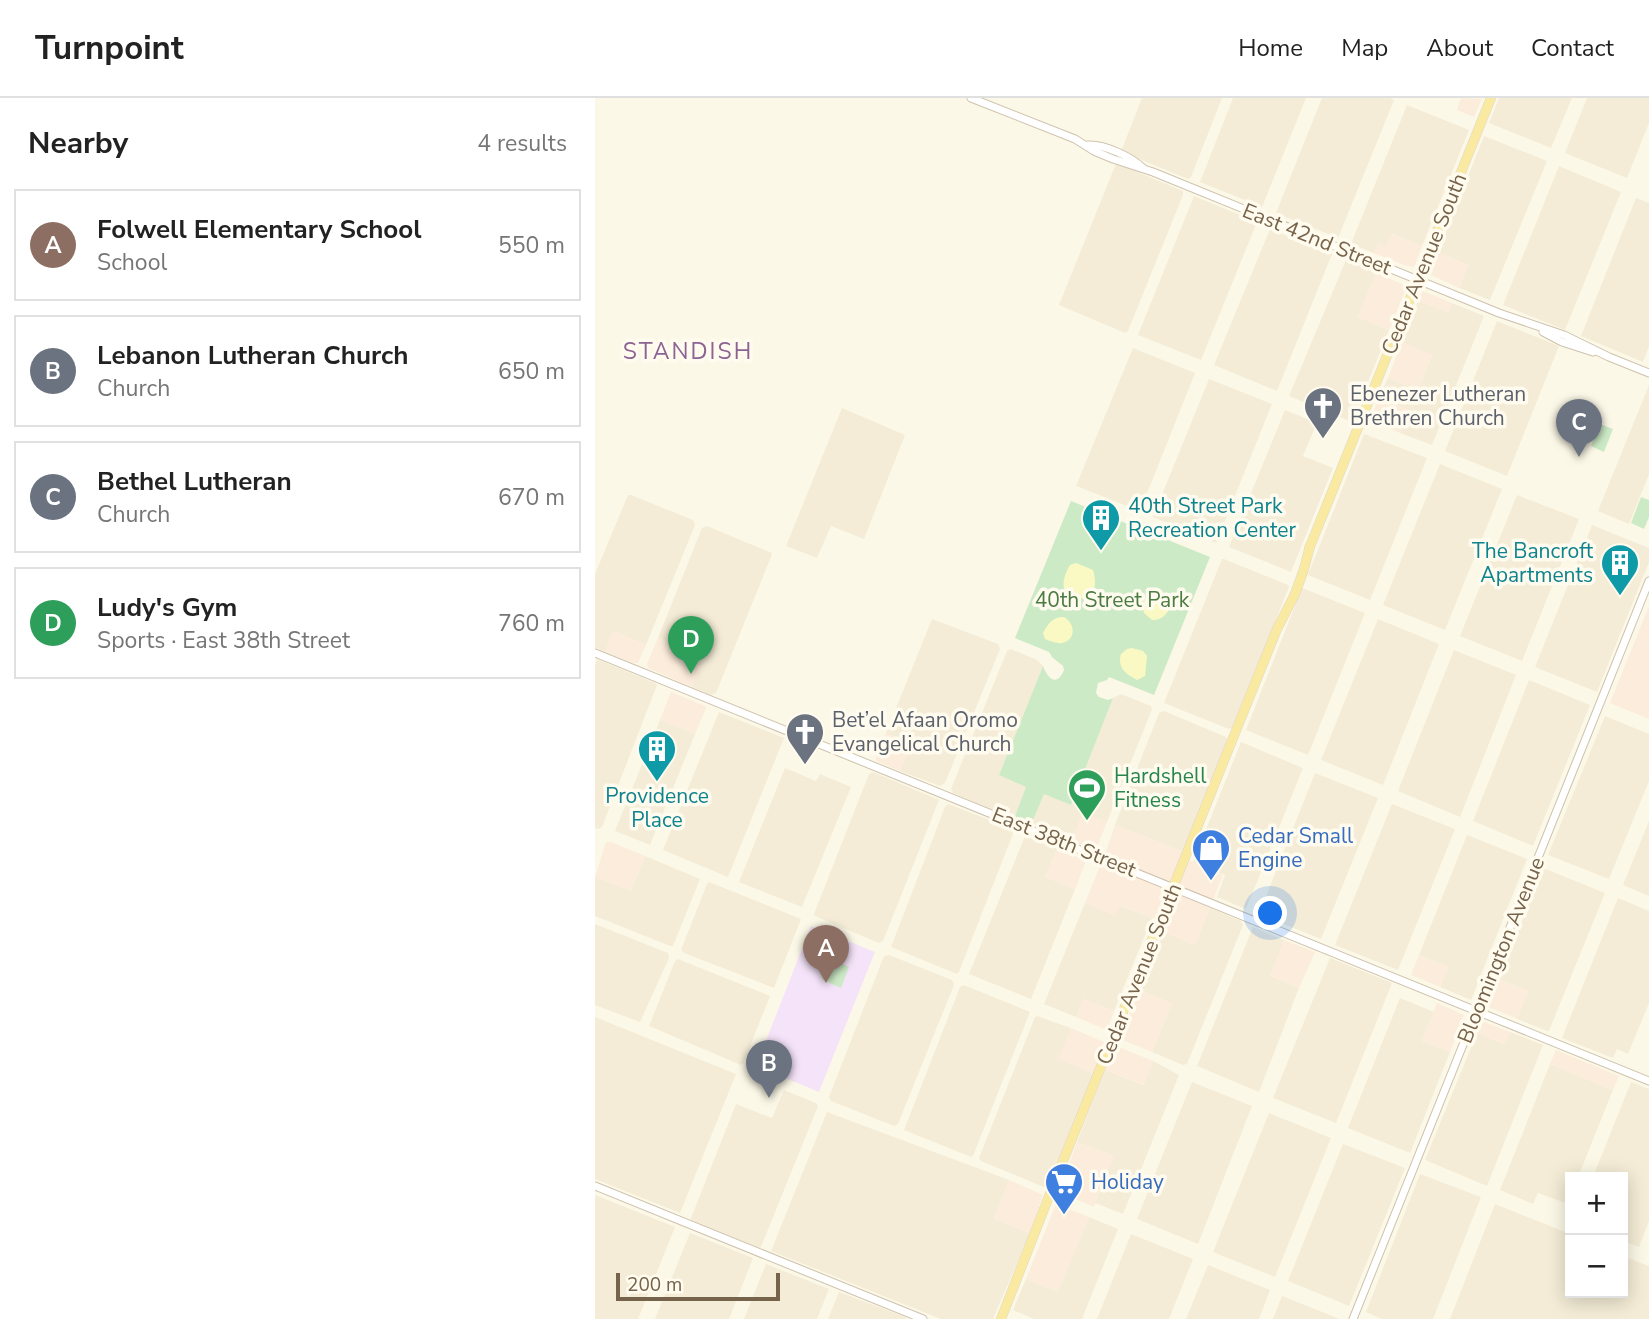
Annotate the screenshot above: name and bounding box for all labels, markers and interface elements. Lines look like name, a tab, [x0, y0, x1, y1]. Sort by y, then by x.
text: Turnpoint	[35, 26, 184, 71]
text: Home	[1238, 32, 1303, 64]
text: Map	[1341, 32, 1388, 64]
text: About	[1426, 32, 1493, 64]
text: Contact	[1531, 32, 1614, 64]
text: Nearby	[28, 123, 128, 164]
text: 4 results	[477, 128, 567, 159]
street label: Cedar Avenue South	[1375, 169, 1473, 359]
street label: East 42nd Street	[1238, 196, 1396, 282]
text: Folwell Elementary School	[97, 212, 422, 247]
text: A	[44, 230, 62, 261]
text: 550 m	[498, 230, 565, 261]
text: School	[97, 247, 167, 278]
district label: STANDISH	[623, 336, 753, 367]
text: Lebanon Lutheran Church	[97, 338, 408, 373]
text: B	[45, 356, 61, 387]
text: 650 m	[498, 356, 565, 387]
text: Church	[97, 373, 170, 404]
place label: Ebenezer Lutheran Brethren Church	[1350, 380, 1526, 432]
church icon: Ebenezer Lutheran Brethren Church	[1302, 385, 1344, 440]
pin: C	[1556, 399, 1602, 457]
text: Bethel Lutheran	[97, 464, 292, 499]
text: C	[45, 482, 61, 513]
text: 670 m	[498, 482, 565, 513]
place label: 40th Street Park Recreation Center	[1128, 492, 1297, 544]
building icon: 40th Street Park Recreation Center	[1080, 497, 1122, 552]
text: Church	[97, 499, 170, 530]
place label: The Bancroft Apartments	[1472, 537, 1594, 589]
building icon: The Bancroft Apartments	[1599, 542, 1641, 597]
park label: 40th Street Park	[1035, 586, 1190, 614]
text: Ludy's Gym	[97, 590, 237, 625]
text: D	[44, 608, 62, 639]
text: 760 m	[498, 608, 565, 639]
pin: D	[668, 616, 714, 674]
text: Sports · East 38th Street	[97, 625, 350, 656]
place label: Bet’el Afaan Oromo Evangelical Church	[832, 706, 1018, 758]
church icon: Bet’el Afaan Oromo Evangelical Church	[784, 711, 826, 766]
building icon: Providence Place	[636, 728, 678, 783]
place label: Hardshell Fitness	[1114, 762, 1207, 814]
sports icon: Hardshell Fitness	[1066, 767, 1108, 822]
place label: Providence Place	[605, 782, 709, 834]
street label: East 38th Street	[988, 800, 1141, 884]
place label: Cedar Small Engine	[1238, 822, 1354, 874]
shop icon: Cedar Small Engine	[1190, 827, 1232, 882]
street label: Bloomington Avenue	[1451, 853, 1551, 1047]
street label: Cedar Avenue South	[1090, 879, 1188, 1069]
your location	[1253, 896, 1287, 930]
pin: A	[803, 925, 849, 983]
pin: B	[746, 1040, 792, 1098]
supermarket icon: Holiday	[1043, 1161, 1085, 1216]
place label: Holiday	[1091, 1168, 1164, 1196]
map controls	[1565, 1172, 1628, 1298]
button: +	[1565, 1172, 1628, 1235]
button: −	[1565, 1235, 1628, 1298]
scale bar	[616, 1270, 781, 1302]
text: 200 m	[627, 1272, 682, 1298]

